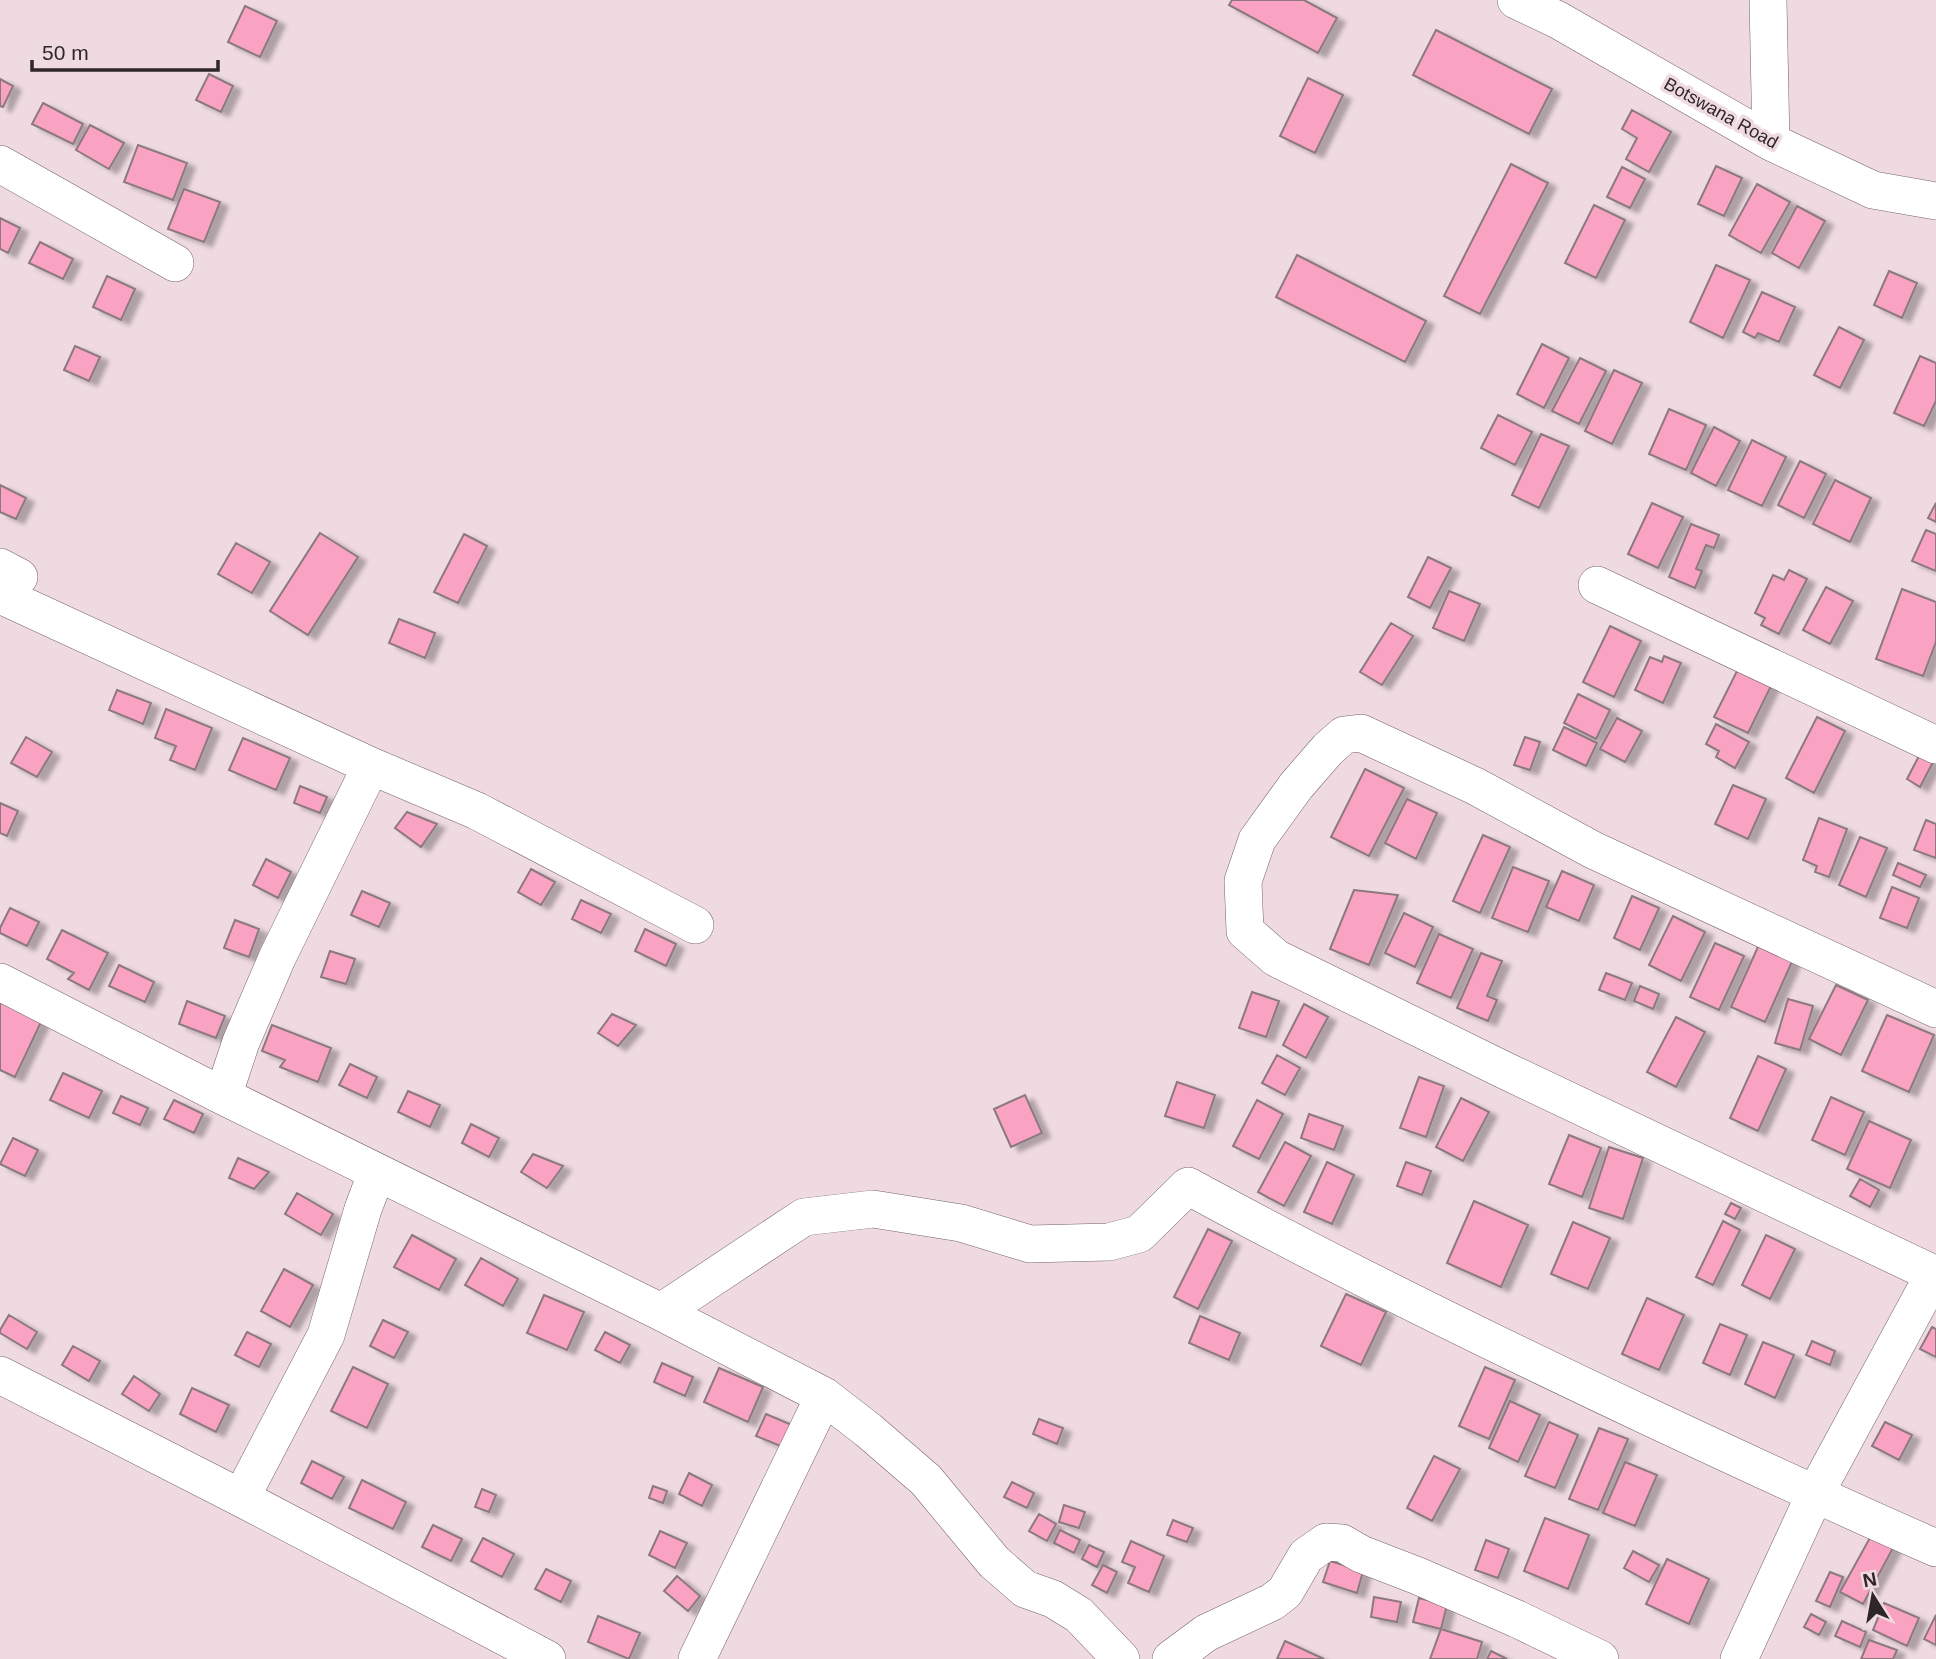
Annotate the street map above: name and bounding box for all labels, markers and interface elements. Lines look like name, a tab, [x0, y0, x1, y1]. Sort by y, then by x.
scale bar	[32, 28, 217, 72]
text: 50 m	[42, 41, 89, 64]
street label: Botswana Road	[1661, 73, 1781, 153]
north arrow	[1838, 1561, 1908, 1631]
text: N	[1861, 1568, 1879, 1591]

